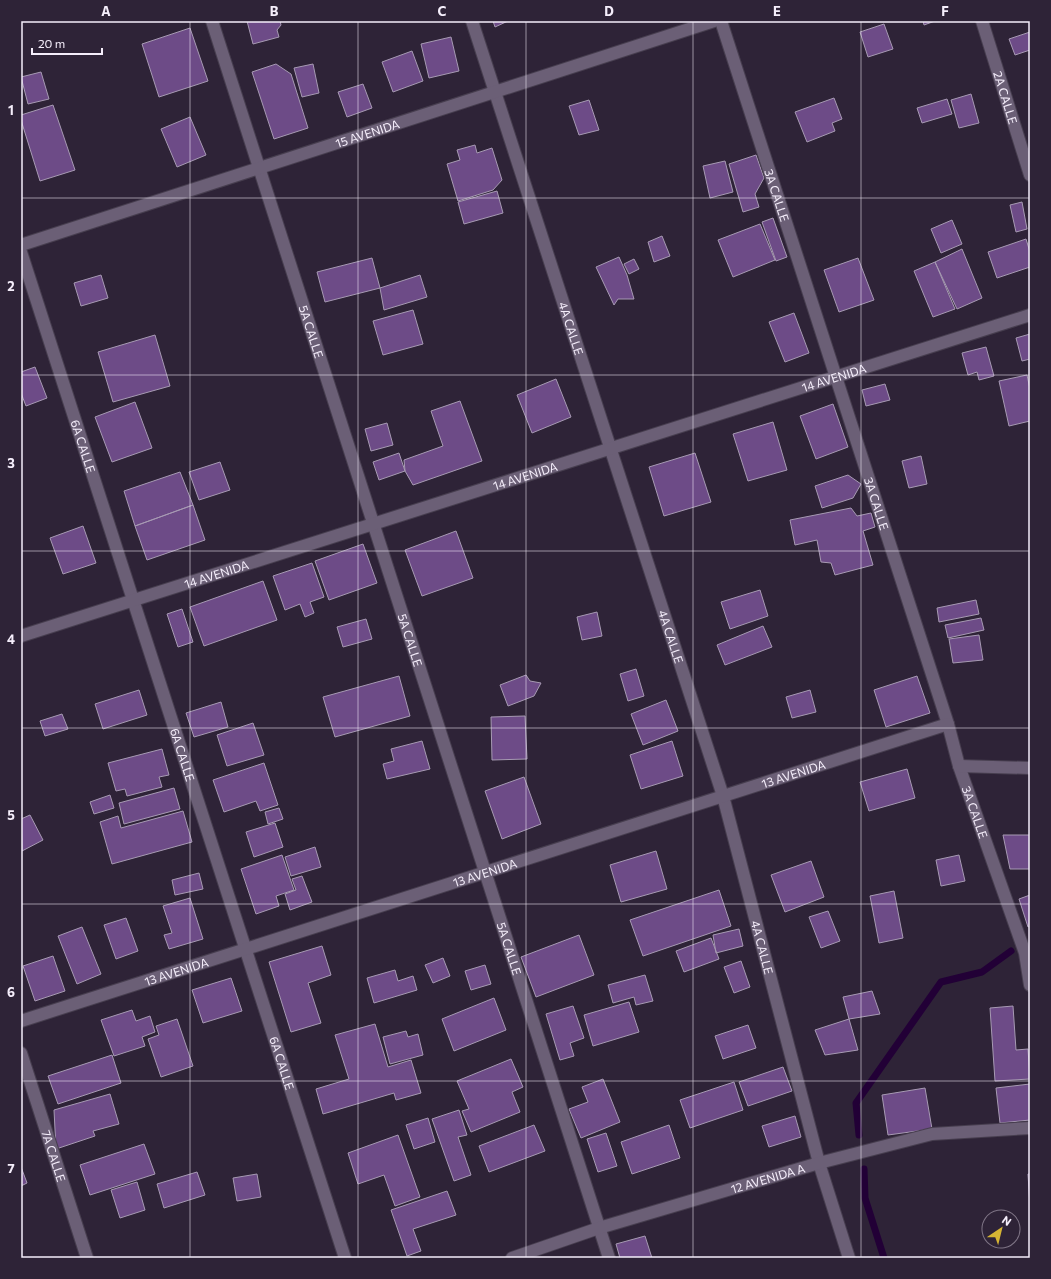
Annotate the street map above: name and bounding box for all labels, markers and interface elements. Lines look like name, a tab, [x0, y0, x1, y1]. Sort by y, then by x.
text: A	[101, 3, 111, 19]
text: B	[270, 3, 279, 19]
text: C	[438, 3, 447, 19]
text: D	[604, 3, 614, 19]
text: E	[773, 3, 781, 19]
text: F	[941, 3, 949, 19]
scale bar	[32, 30, 102, 56]
text: 20 m	[38, 36, 65, 50]
street label: 2A CALLE	[991, 69, 1021, 126]
text: 1	[8, 102, 14, 118]
street label: 15 AVENIDA	[334, 116, 401, 150]
street label: 3A CALLE	[762, 167, 792, 223]
text: 2	[7, 278, 15, 294]
street label: 4A CALLE	[556, 300, 587, 357]
street label: 5A CALLE	[297, 303, 327, 360]
street label: 14 AVENIDA	[800, 361, 868, 394]
street label: 6A CALLE	[68, 418, 99, 474]
text: 3	[7, 455, 15, 471]
street label: 14 AVENIDA	[491, 459, 559, 492]
street label: 3A CALLE	[862, 475, 892, 532]
street label: 14 AVENIDA	[182, 557, 250, 591]
street label: 4A CALLE	[656, 608, 687, 665]
street label: 5A CALLE	[396, 612, 426, 668]
text: 4	[7, 631, 15, 647]
street label: 6A CALLE	[168, 726, 198, 783]
street label: 13 AVENIDA	[760, 757, 827, 790]
street label: 3A CALLE	[960, 784, 991, 840]
text: 5	[7, 807, 15, 823]
street label: 13 AVENIDA	[451, 856, 518, 889]
street label: 4A CALLE	[749, 919, 776, 976]
street label: 5A CALLE	[495, 920, 525, 977]
street label: 13 AVENIDA	[143, 954, 210, 988]
text: 6	[7, 984, 15, 1000]
street label: 6A CALLE	[267, 1035, 297, 1091]
street label: 7A CALLE	[39, 1128, 69, 1183]
text: 7	[7, 1160, 15, 1176]
street label: 12 AVENIDA A	[729, 1161, 807, 1196]
north arrow	[981, 1209, 1021, 1249]
text: N	[1000, 1213, 1014, 1228]

